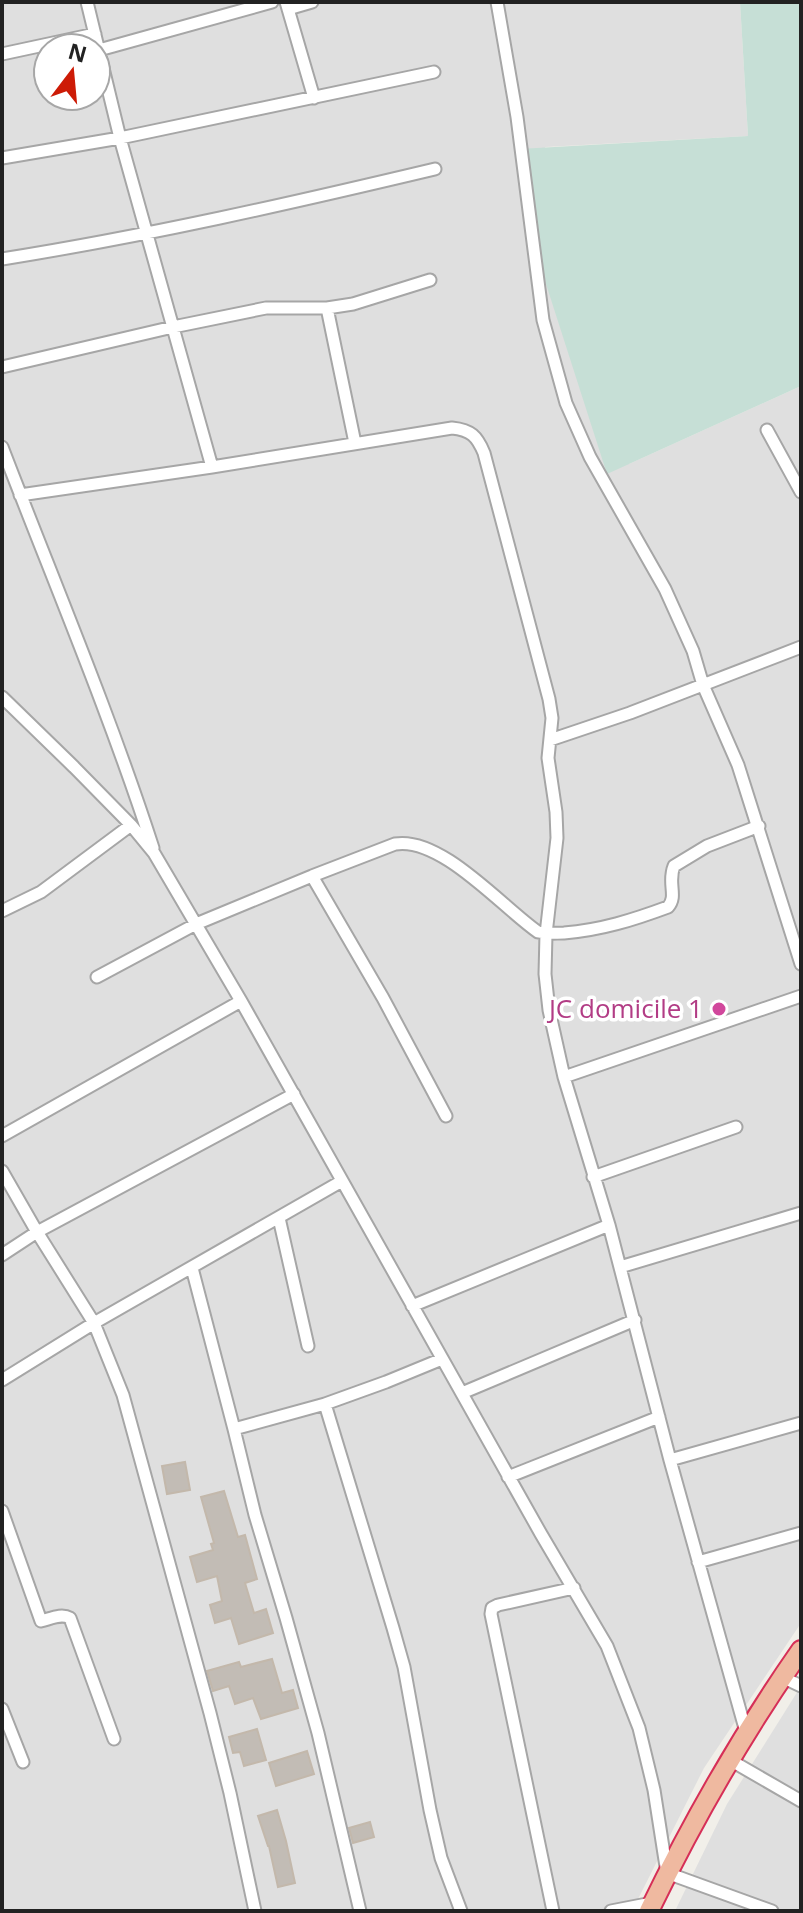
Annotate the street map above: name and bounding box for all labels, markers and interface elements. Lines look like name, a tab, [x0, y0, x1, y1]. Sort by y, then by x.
north arrow	[32, 32, 112, 112]
text: N	[65, 35, 91, 69]
place label: JC domicile 1	[546, 990, 703, 1026]
marker: JC domicile 1	[710, 1000, 728, 1018]

